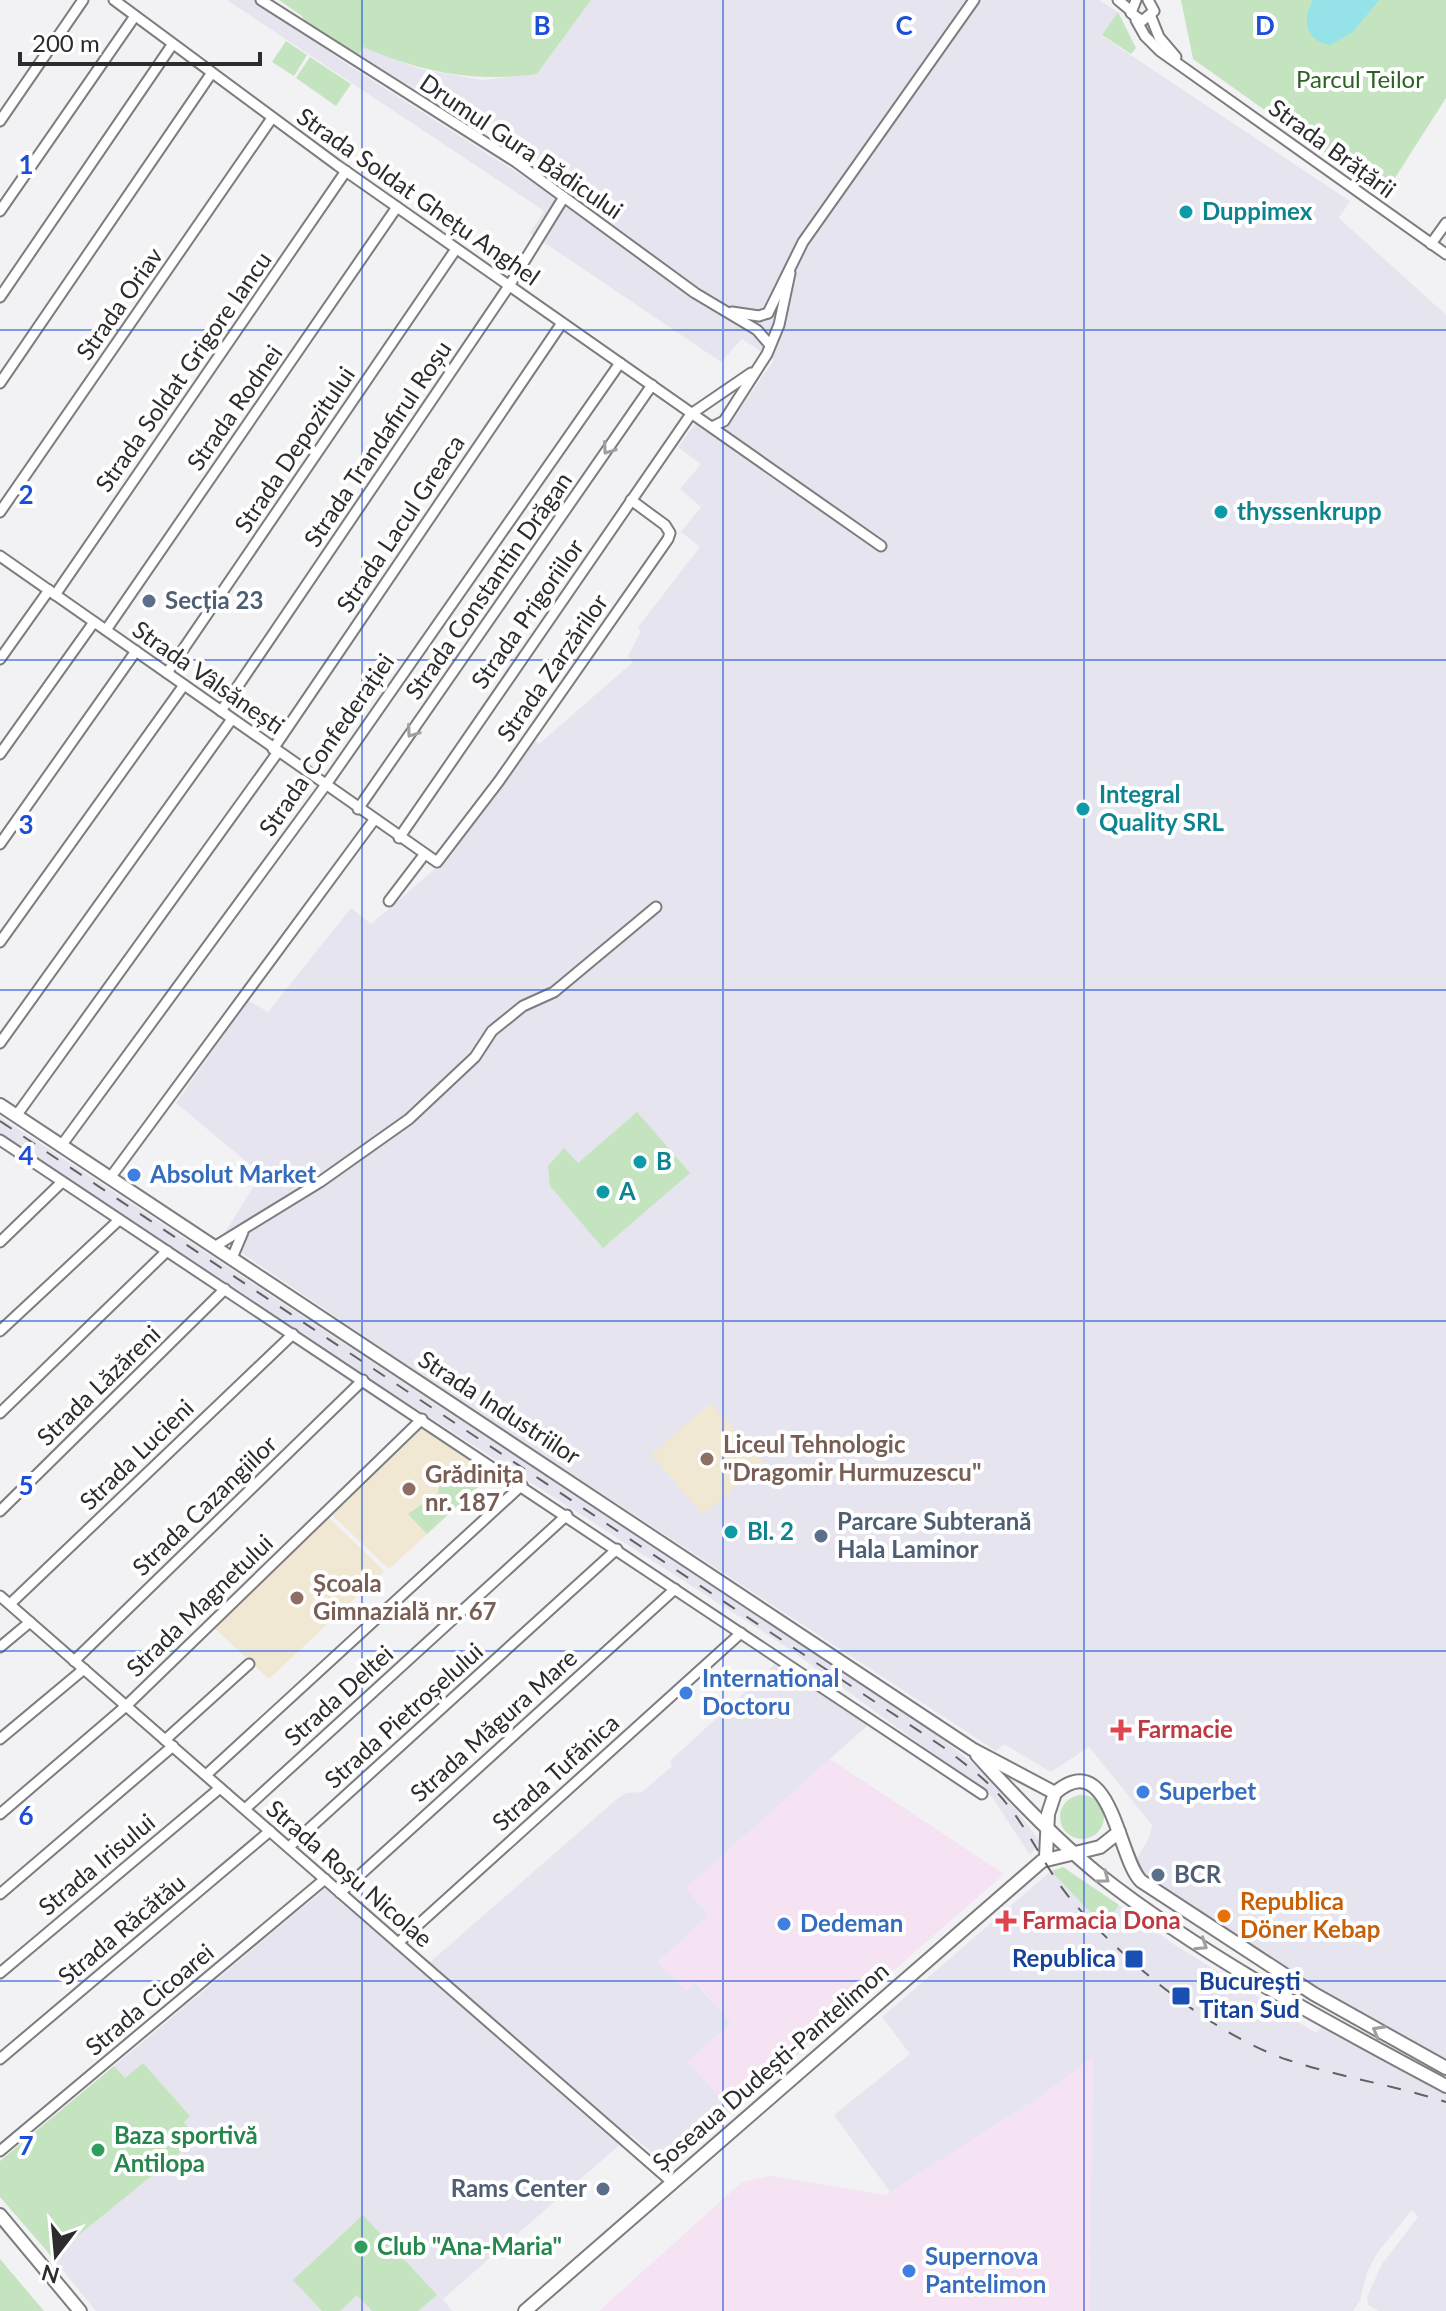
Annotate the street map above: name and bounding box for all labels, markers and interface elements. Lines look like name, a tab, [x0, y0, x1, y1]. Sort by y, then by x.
text: B	[533, 9, 551, 41]
text: C	[895, 9, 913, 41]
text: D	[1255, 9, 1275, 41]
scale bar	[20, 16, 260, 66]
text: 200 m	[32, 28, 100, 57]
park label: Parcul Teilor	[1296, 64, 1424, 93]
street label: Drumul Gura Bădicului	[415, 67, 629, 224]
street label: Strada Brățării	[1264, 92, 1402, 203]
street label: Strada Soldat Ghețu Anghel	[292, 101, 546, 291]
text: 1	[18, 148, 34, 180]
place label: Duppimex	[1202, 196, 1313, 225]
marker: Duppimex	[1177, 203, 1195, 221]
street label: Strada Oriav	[69, 241, 168, 365]
street label: Strada Soldat Grigore Iancu	[89, 245, 277, 497]
street label: Strada Trandafirul Roșu	[297, 335, 457, 552]
street label: Strada Rodnei	[180, 339, 288, 475]
street label: Strada Depozitului	[227, 361, 360, 538]
street label: Strada Lacul Greaca	[330, 429, 470, 617]
one-way arrow	[603, 441, 618, 455]
street label: Strada Constantin Drăgan	[398, 466, 577, 704]
text: 2	[18, 478, 34, 510]
place label: thyssenkrupp	[1237, 496, 1382, 525]
marker: thyssenkrupp	[1212, 503, 1230, 521]
street label: Strada Prigoriilor	[464, 533, 589, 694]
place label: Secția 23	[165, 585, 263, 614]
street label: Strada Zarzărilor	[490, 588, 614, 746]
marker: Secția 23	[140, 592, 158, 610]
street label: Strada Vâlsănești	[128, 614, 290, 740]
street label: Strada Confederației	[252, 648, 399, 841]
one-way arrow	[407, 724, 422, 738]
place label: Integral Quality SRL	[1099, 779, 1224, 836]
marker: Integral Quality SRL	[1074, 800, 1092, 818]
text: 3	[18, 808, 34, 840]
text: 4	[18, 1139, 34, 1171]
place label: B	[656, 1146, 672, 1175]
marker: B	[631, 1153, 649, 1171]
place label: Absolut Market	[149, 1159, 316, 1188]
marker: Absolut Market	[125, 1166, 143, 1184]
place label: A	[618, 1176, 636, 1205]
marker: A	[594, 1183, 612, 1201]
street label: Strada Lăzăreni	[30, 1319, 166, 1451]
street label: Strada Industriilor	[413, 1344, 586, 1470]
street label: Strada Lucieni	[73, 1392, 199, 1515]
street label: Strada Cazangiilor	[126, 1429, 282, 1581]
place label: Liceul Tehnologic "Dragomir Hurmuzescu"	[723, 1429, 981, 1486]
marker: Liceul Tehnologic "Dragomir Hurmuzescu"	[698, 1450, 716, 1468]
place label: Grădinița nr. 187	[425, 1459, 524, 1516]
text: 5	[18, 1469, 34, 1501]
marker: Grădinița nr. 187	[400, 1480, 418, 1498]
place label: Parcare Subterană Hala Laminor	[837, 1506, 1032, 1563]
place label: Bl. 2	[747, 1516, 794, 1545]
marker: Bl. 2	[722, 1523, 740, 1541]
marker: Parcare Subterană Hala Laminor	[812, 1527, 830, 1545]
street label: Strada Magnetului	[120, 1528, 278, 1682]
place label: Școala Gimnazială nr. 67	[313, 1568, 497, 1625]
marker: Școala Gimnazială nr. 67	[288, 1589, 306, 1607]
street label: Strada Pietroșelului	[318, 1636, 488, 1794]
street label: Strada Deltei	[278, 1638, 398, 1751]
street label: Strada Măgura Mare	[404, 1642, 582, 1807]
place label: International Doctoru	[702, 1663, 839, 1720]
marker: International Doctoru	[677, 1684, 695, 1702]
street label: Strada Tufănica	[486, 1708, 624, 1836]
place label: Farmacie	[1137, 1714, 1233, 1743]
marker: Farmacie	[1112, 1721, 1130, 1739]
place label: Superbet	[1159, 1776, 1256, 1805]
marker: Superbet	[1134, 1783, 1152, 1801]
street label: Strada Roșu Nicolae	[261, 1793, 439, 1953]
text: 6	[18, 1799, 34, 1831]
street label: Strada Irisului	[32, 1807, 160, 1921]
place label: BCR	[1174, 1859, 1222, 1888]
marker: BCR	[1149, 1866, 1167, 1884]
street label: Strada Răcătău	[52, 1867, 190, 1990]
one-way arrow	[1096, 1869, 1110, 1883]
place label: Republica Döner Kebap	[1240, 1886, 1380, 1943]
place label: Farmacia Dona	[1022, 1905, 1181, 1934]
marker: Republica Döner Kebap	[1215, 1907, 1233, 1925]
place label: Dedeman	[800, 1908, 903, 1937]
marker: Farmacia Dona	[997, 1912, 1015, 1930]
marker: Dedeman	[775, 1915, 793, 1933]
one-way arrow	[1193, 1935, 1208, 1950]
street label: Strada Cicoarei	[79, 1937, 219, 2061]
place label: Republica	[1012, 1943, 1116, 1972]
marker: Republica	[1123, 1948, 1145, 1970]
street label: Șoseaua Dudești-Pantelimon	[646, 1955, 894, 2176]
place label: București Titan Sud	[1199, 1966, 1301, 2023]
marker: București Titan Sud	[1170, 1985, 1192, 2007]
one-way arrow	[1371, 2025, 1386, 2040]
place label: Baza sportivă Antilopa	[113, 2120, 258, 2177]
text: 7	[18, 2129, 34, 2161]
marker: Baza sportivă Antilopa	[89, 2141, 107, 2159]
place label: Rams Center	[451, 2173, 587, 2202]
marker: Rams Center	[594, 2180, 612, 2198]
north arrow	[16, 2215, 96, 2295]
place label: Club "Ana-Maria"	[377, 2231, 562, 2260]
marker: Club "Ana-Maria"	[352, 2238, 370, 2256]
place label: Supernova Pantelimon	[925, 2241, 1046, 2298]
text: N	[38, 2259, 62, 2290]
marker: Supernova Pantelimon	[900, 2262, 918, 2280]

